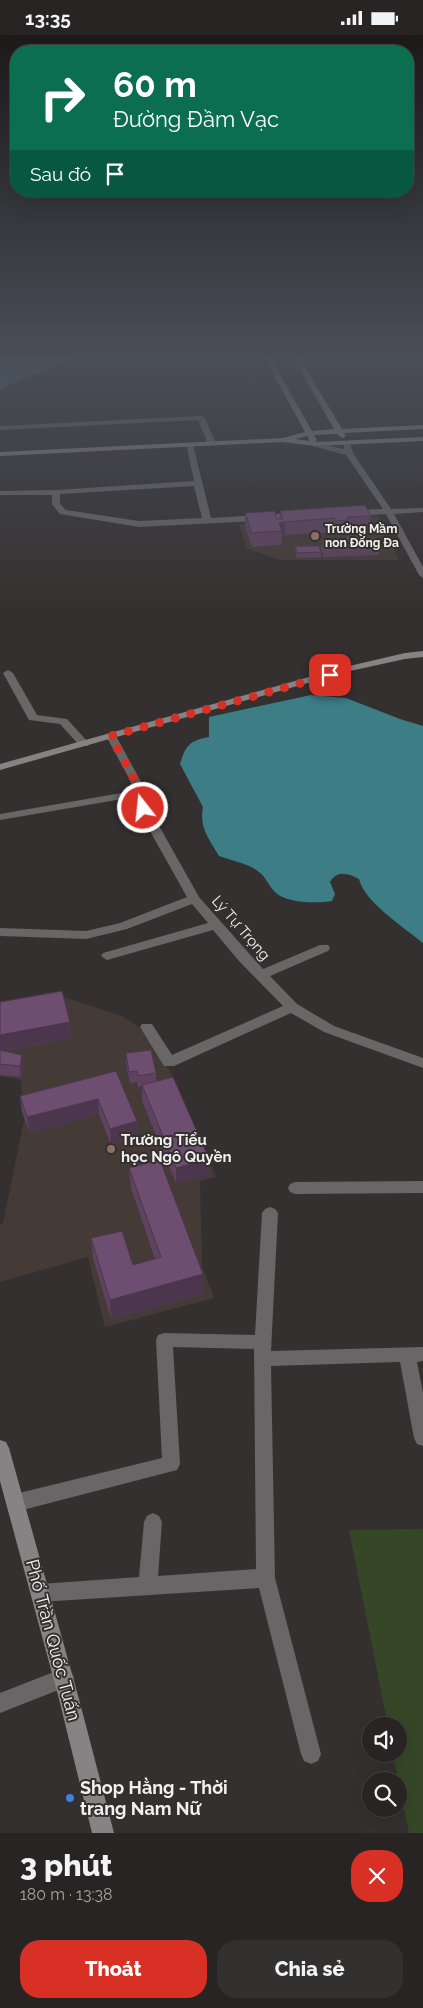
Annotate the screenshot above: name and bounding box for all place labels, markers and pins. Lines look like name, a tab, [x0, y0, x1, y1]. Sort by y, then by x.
place label: Trường Mầm non Đống Đa	[325, 522, 399, 550]
marker: Trường Mầm non Đống Đa	[309, 530, 321, 542]
pin	[309, 654, 351, 696]
place label: Trường Tiểu học Ngô Quyền	[121, 1131, 232, 1166]
marker: Trường Tiểu học Ngô Quyền	[105, 1143, 117, 1155]
place label: Shop Hằng - Thời trang Nam Nữ	[80, 1777, 228, 1819]
marker: Shop Hằng - Thời trang Nam Nữ	[64, 1792, 76, 1804]

